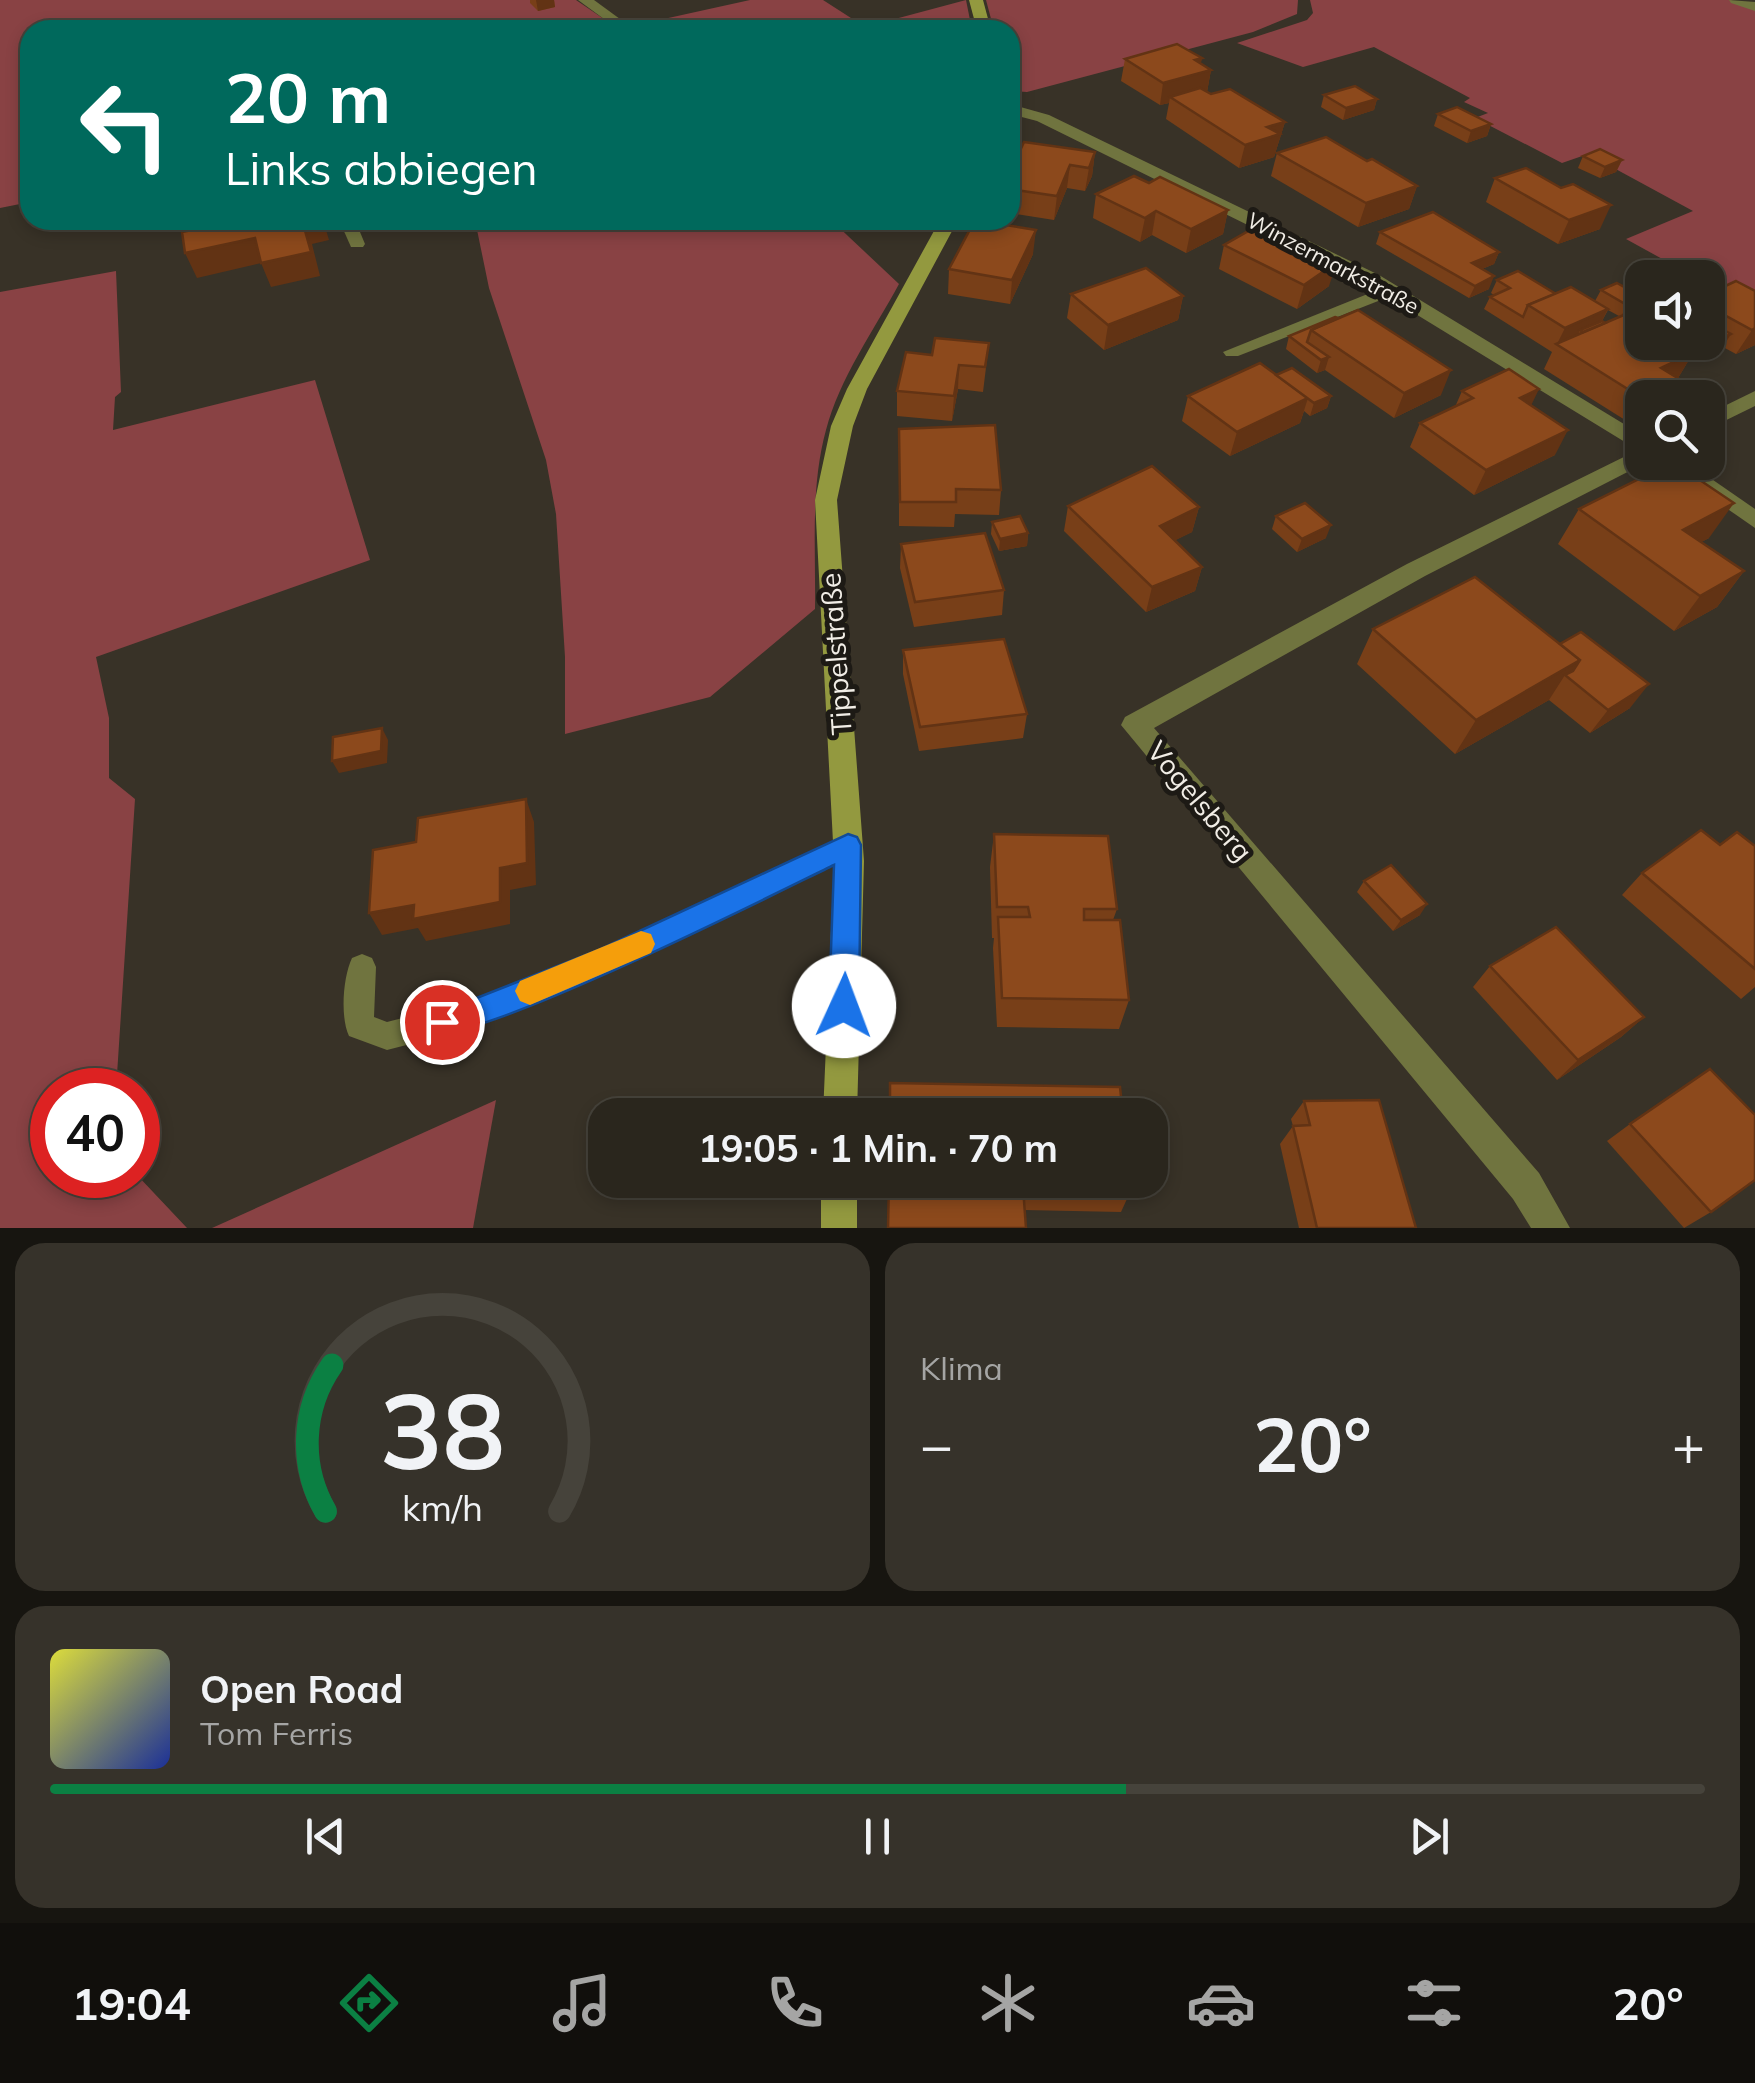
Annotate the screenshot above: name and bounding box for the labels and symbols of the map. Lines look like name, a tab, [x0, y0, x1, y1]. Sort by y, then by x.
street label: Winzermarkstraße	[1242, 206, 1424, 320]
street label: Tippelstraße	[812, 572, 859, 736]
street label: Vogelsberg	[1140, 734, 1261, 868]
position arrow	[792, 954, 896, 1058]
pin	[400, 980, 485, 1065]
speed limit sign: 40	[30, 1068, 160, 1198]

